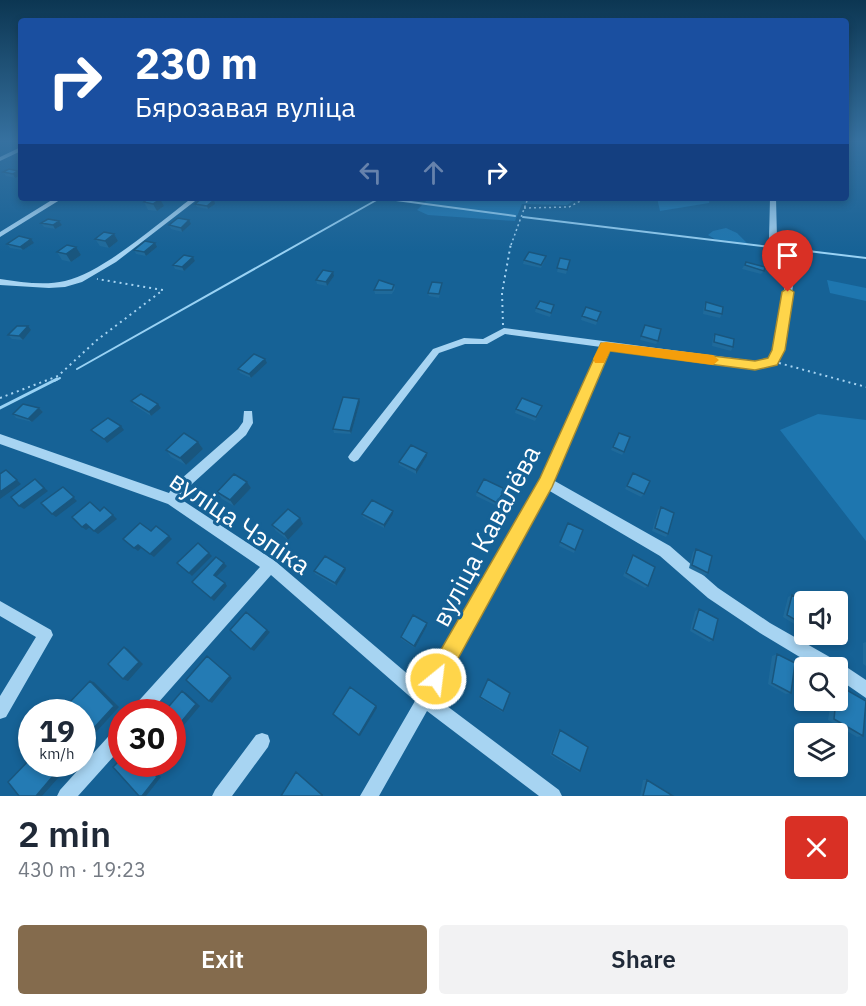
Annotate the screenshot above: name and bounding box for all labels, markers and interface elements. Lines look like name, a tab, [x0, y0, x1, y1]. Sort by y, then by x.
text: 230 m	[135, 36, 258, 91]
icon: right	[36, 42, 114, 120]
text: Бярозавая вуліца	[135, 89, 356, 124]
icon: left	[354, 156, 387, 189]
icon: ahead	[417, 156, 450, 189]
icon: right	[480, 156, 513, 189]
pin	[762, 230, 813, 292]
icon: arrive	[771, 239, 804, 272]
street label: вуліца Кавалёва	[423, 439, 547, 632]
street label: вуліца Чэпіка	[163, 462, 318, 582]
map controls	[794, 591, 848, 777]
button: sound	[794, 591, 848, 645]
position arrow	[404, 647, 468, 711]
button: search	[794, 657, 848, 711]
speed limit sign: 30	[108, 699, 186, 777]
text: 19	[39, 711, 75, 750]
button: layers	[794, 723, 848, 777]
text: km/h	[39, 744, 75, 763]
text: 2 min	[18, 810, 111, 857]
button: close	[785, 816, 848, 879]
text: 430 m · 19:23	[18, 856, 146, 883]
button: Exit	[18, 925, 427, 994]
button: Share	[439, 925, 848, 994]

